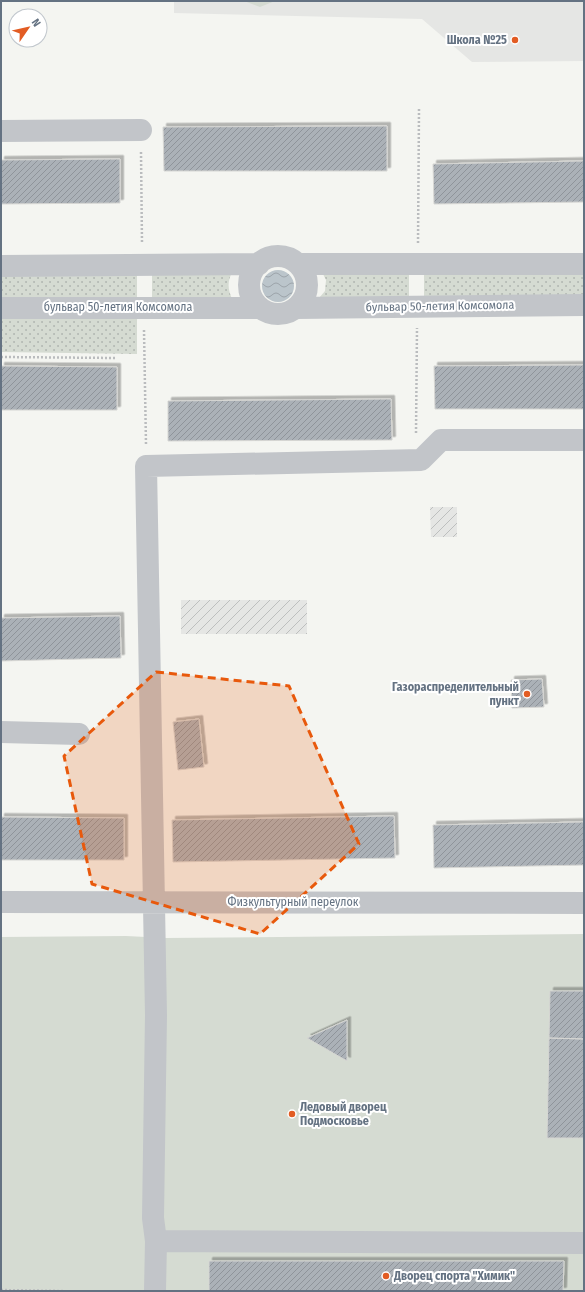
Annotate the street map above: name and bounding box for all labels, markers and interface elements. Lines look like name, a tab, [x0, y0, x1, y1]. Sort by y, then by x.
north arrow	[8, 8, 48, 48]
text: N	[29, 16, 43, 29]
place label: Школа №25	[447, 33, 507, 47]
marker: Школа №25	[510, 35, 520, 45]
street label: бульвар 50-летия Комсомола	[366, 298, 515, 314]
street label: бульвар 50-летия Комсомола	[44, 300, 192, 314]
place label: Газораспределительный пункт	[392, 680, 520, 708]
marker: Газораспределительный пункт	[522, 689, 532, 699]
street label: Физкультурный переулок	[228, 895, 359, 909]
place label: Ледовый дворец Подмосковье	[300, 1100, 387, 1128]
marker: Ледовый дворец Подмосковье	[287, 1109, 297, 1119]
place label: Дворец спорта "Химик"	[393, 1269, 515, 1283]
marker: Дворец спорта "Химик"	[381, 1271, 391, 1281]

